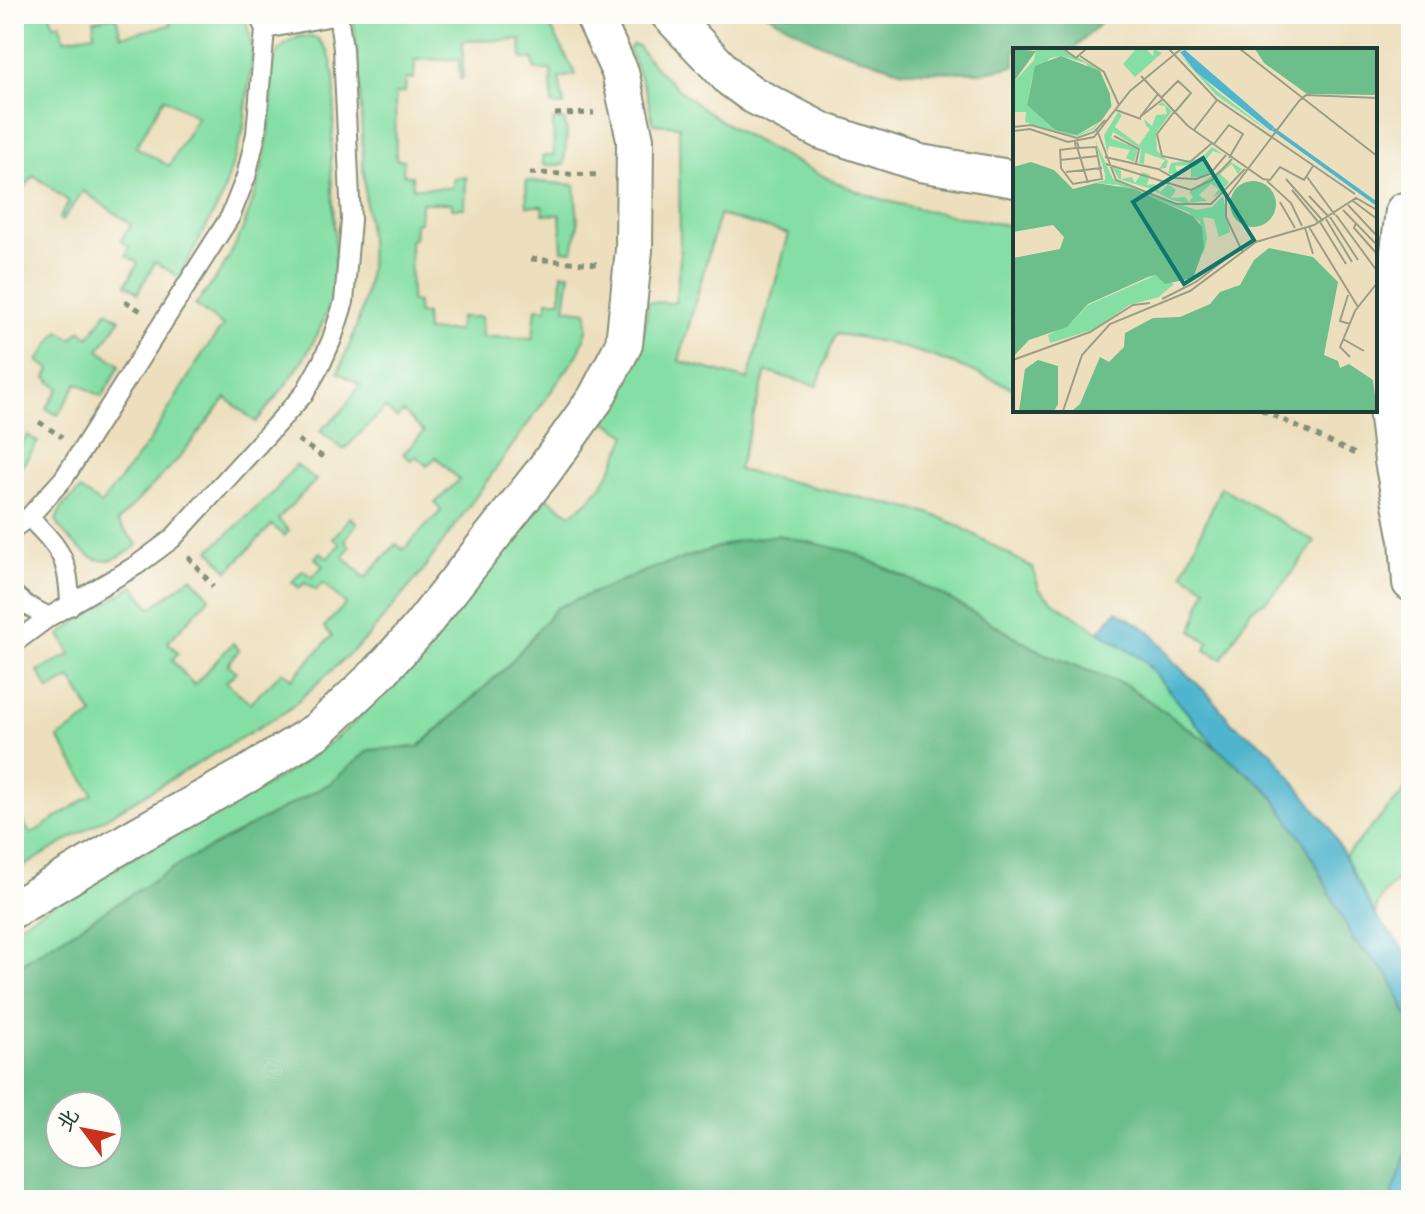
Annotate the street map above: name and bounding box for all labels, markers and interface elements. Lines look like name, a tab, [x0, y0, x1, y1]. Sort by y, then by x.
inset map	[1013, 48, 1377, 412]
north arrow	[44, 1090, 124, 1170]
text: 北	[48, 1102, 85, 1136]

